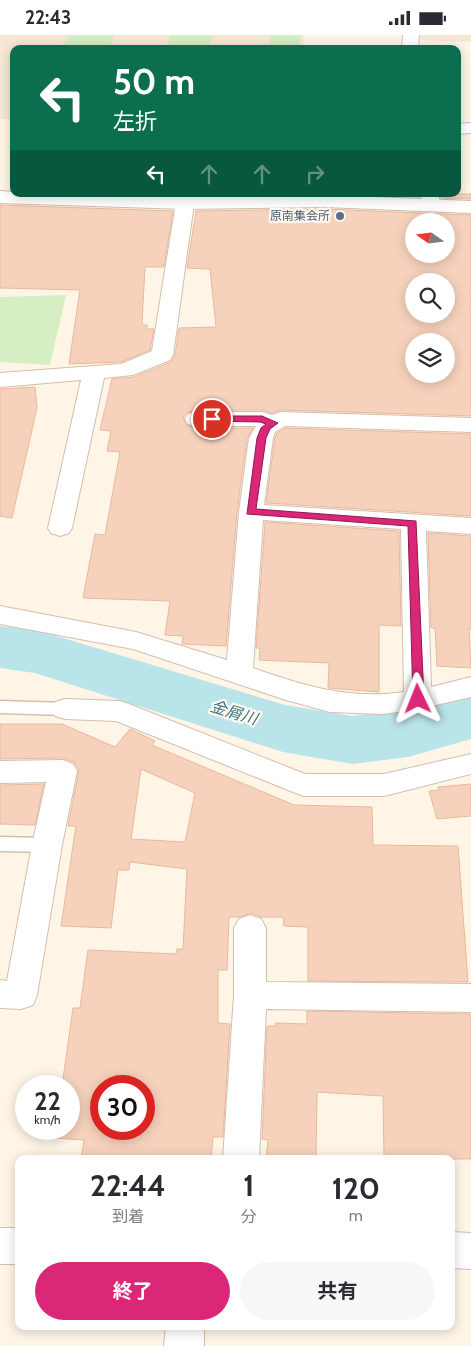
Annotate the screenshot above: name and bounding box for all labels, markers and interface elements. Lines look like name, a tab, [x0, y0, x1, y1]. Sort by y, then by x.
text: 22:43	[25, 6, 71, 29]
text: 50 m	[113, 60, 195, 103]
icon: left	[30, 65, 95, 130]
text: 左折	[113, 108, 157, 135]
icon: left	[142, 160, 170, 188]
icon: ahead	[195, 160, 223, 188]
icon: ahead	[248, 160, 276, 188]
icon: right	[301, 160, 329, 188]
place label: 原南集会所	[270, 208, 330, 223]
marker: 原南集会所	[334, 210, 346, 222]
north arrow	[405, 213, 455, 263]
map controls	[405, 213, 455, 383]
button: search	[405, 273, 455, 323]
button: layers	[405, 333, 455, 383]
pin	[191, 398, 233, 440]
icon: arrive	[198, 405, 226, 433]
position arrow	[391, 672, 443, 724]
water label: 金屑川	[208, 696, 261, 729]
speed limit sign: 30	[90, 1075, 155, 1140]
text: 22	[34, 1086, 61, 1116]
text: km/h	[34, 1112, 61, 1127]
text: 22:44	[90, 1167, 166, 1204]
text: 1	[243, 1167, 254, 1204]
text: 120	[332, 1170, 380, 1207]
text: m	[349, 1206, 363, 1225]
text: 到着	[112, 1207, 144, 1226]
text: 分	[241, 1207, 257, 1226]
button: 終了	[35, 1262, 230, 1320]
button: 共有	[240, 1262, 435, 1320]

